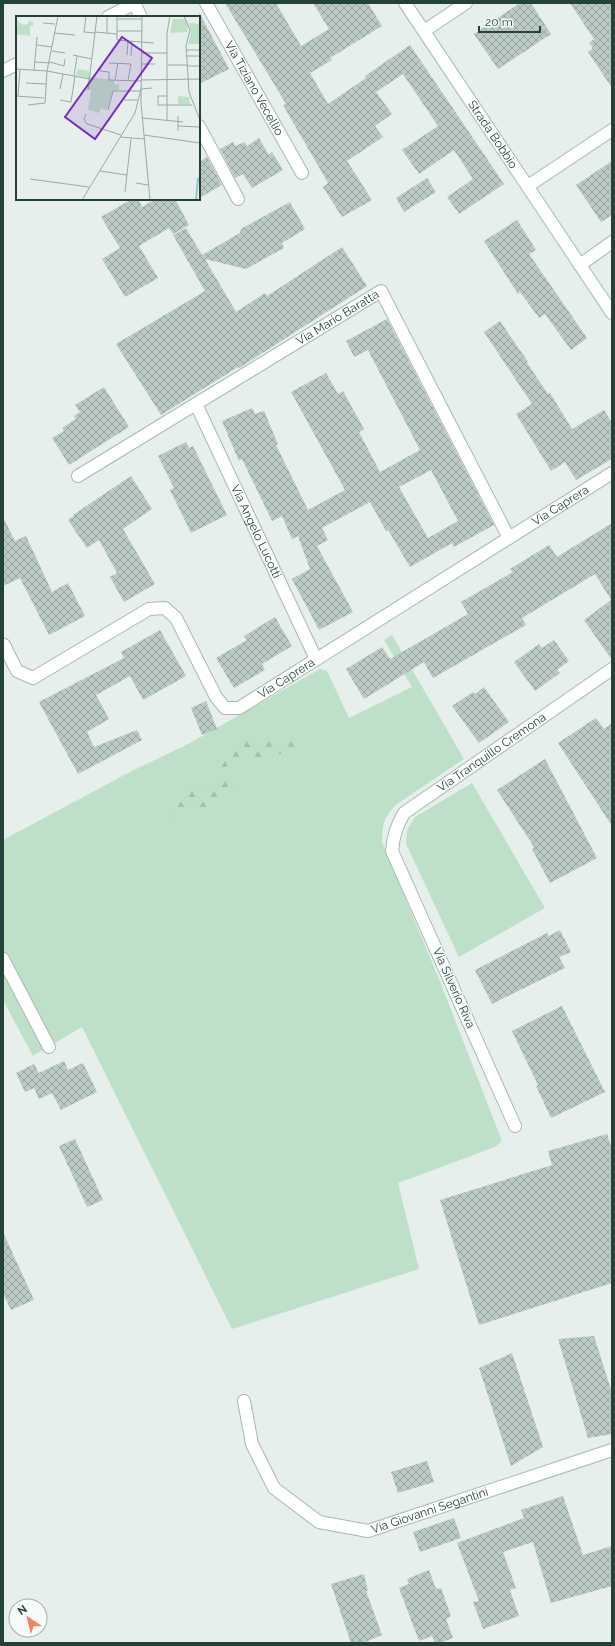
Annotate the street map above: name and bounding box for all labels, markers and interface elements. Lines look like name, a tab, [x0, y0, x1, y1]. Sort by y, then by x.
scale bar	[479, 8, 540, 34]
text: 20 m	[485, 15, 513, 29]
inset map	[16, 16, 200, 200]
street label: Via Tiziano Vecellio	[222, 39, 286, 138]
street label: Strada Bobbio	[465, 98, 520, 171]
street label: Via Mario Baratta	[294, 287, 381, 348]
street label: Via Caprera	[529, 482, 591, 529]
street label: Via Angelo Lucotti	[228, 483, 284, 580]
street label: Via Caprera	[255, 655, 317, 701]
street label: Via Tranquillo Cremona	[435, 710, 549, 795]
street label: Via Silverio Riva	[430, 946, 478, 1030]
street label: Via Giovanni Segantini	[369, 1485, 490, 1537]
north arrow	[8, 1598, 48, 1638]
text: N	[15, 1602, 30, 1618]

